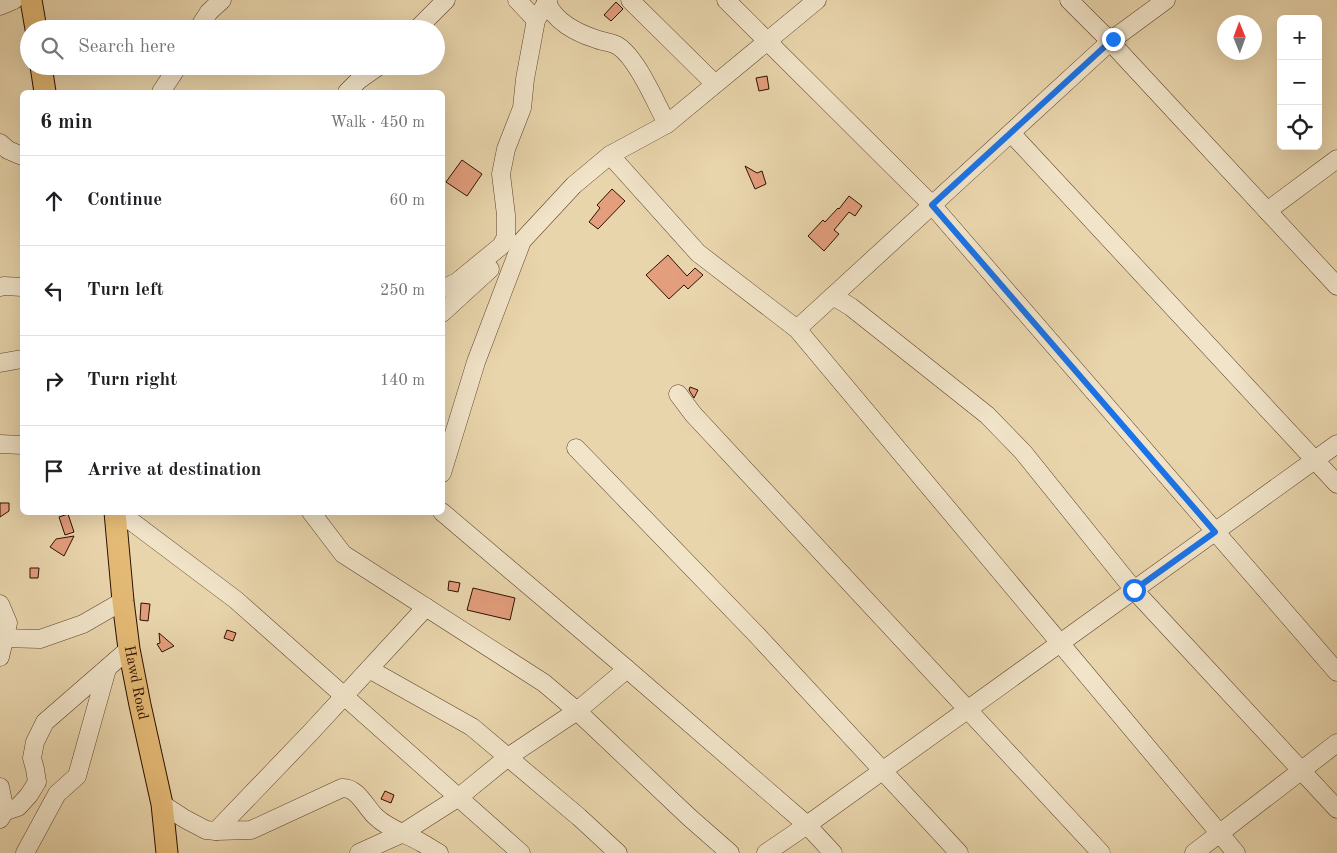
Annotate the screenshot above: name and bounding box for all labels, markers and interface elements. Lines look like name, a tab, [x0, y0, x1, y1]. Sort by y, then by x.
north arrow	[1217, 15, 1262, 60]
map controls	[1277, 15, 1322, 150]
button: +	[1277, 15, 1322, 60]
search box	[20, 20, 445, 75]
route end	[1102, 28, 1125, 51]
icon: search	[38, 34, 66, 62]
text: Search here	[78, 38, 175, 57]
button: −	[1277, 60, 1322, 105]
button: locate	[1277, 105, 1322, 150]
text: 6 min	[40, 112, 93, 133]
text: Walk · 450 m	[330, 115, 425, 131]
icon: ahead	[40, 187, 68, 215]
text: Continue	[87, 191, 162, 210]
text: 60 m	[389, 193, 425, 209]
icon: left	[40, 277, 68, 305]
text: Turn left	[87, 281, 164, 300]
text: 250 m	[380, 283, 425, 299]
icon: right	[40, 367, 68, 395]
text: Turn right	[87, 371, 177, 390]
text: 140 m	[380, 373, 425, 389]
icon: arrive	[40, 457, 68, 485]
text: Arrive at destination	[87, 461, 261, 480]
route start	[1123, 579, 1146, 602]
street label: Hawd Road	[121, 644, 151, 721]

